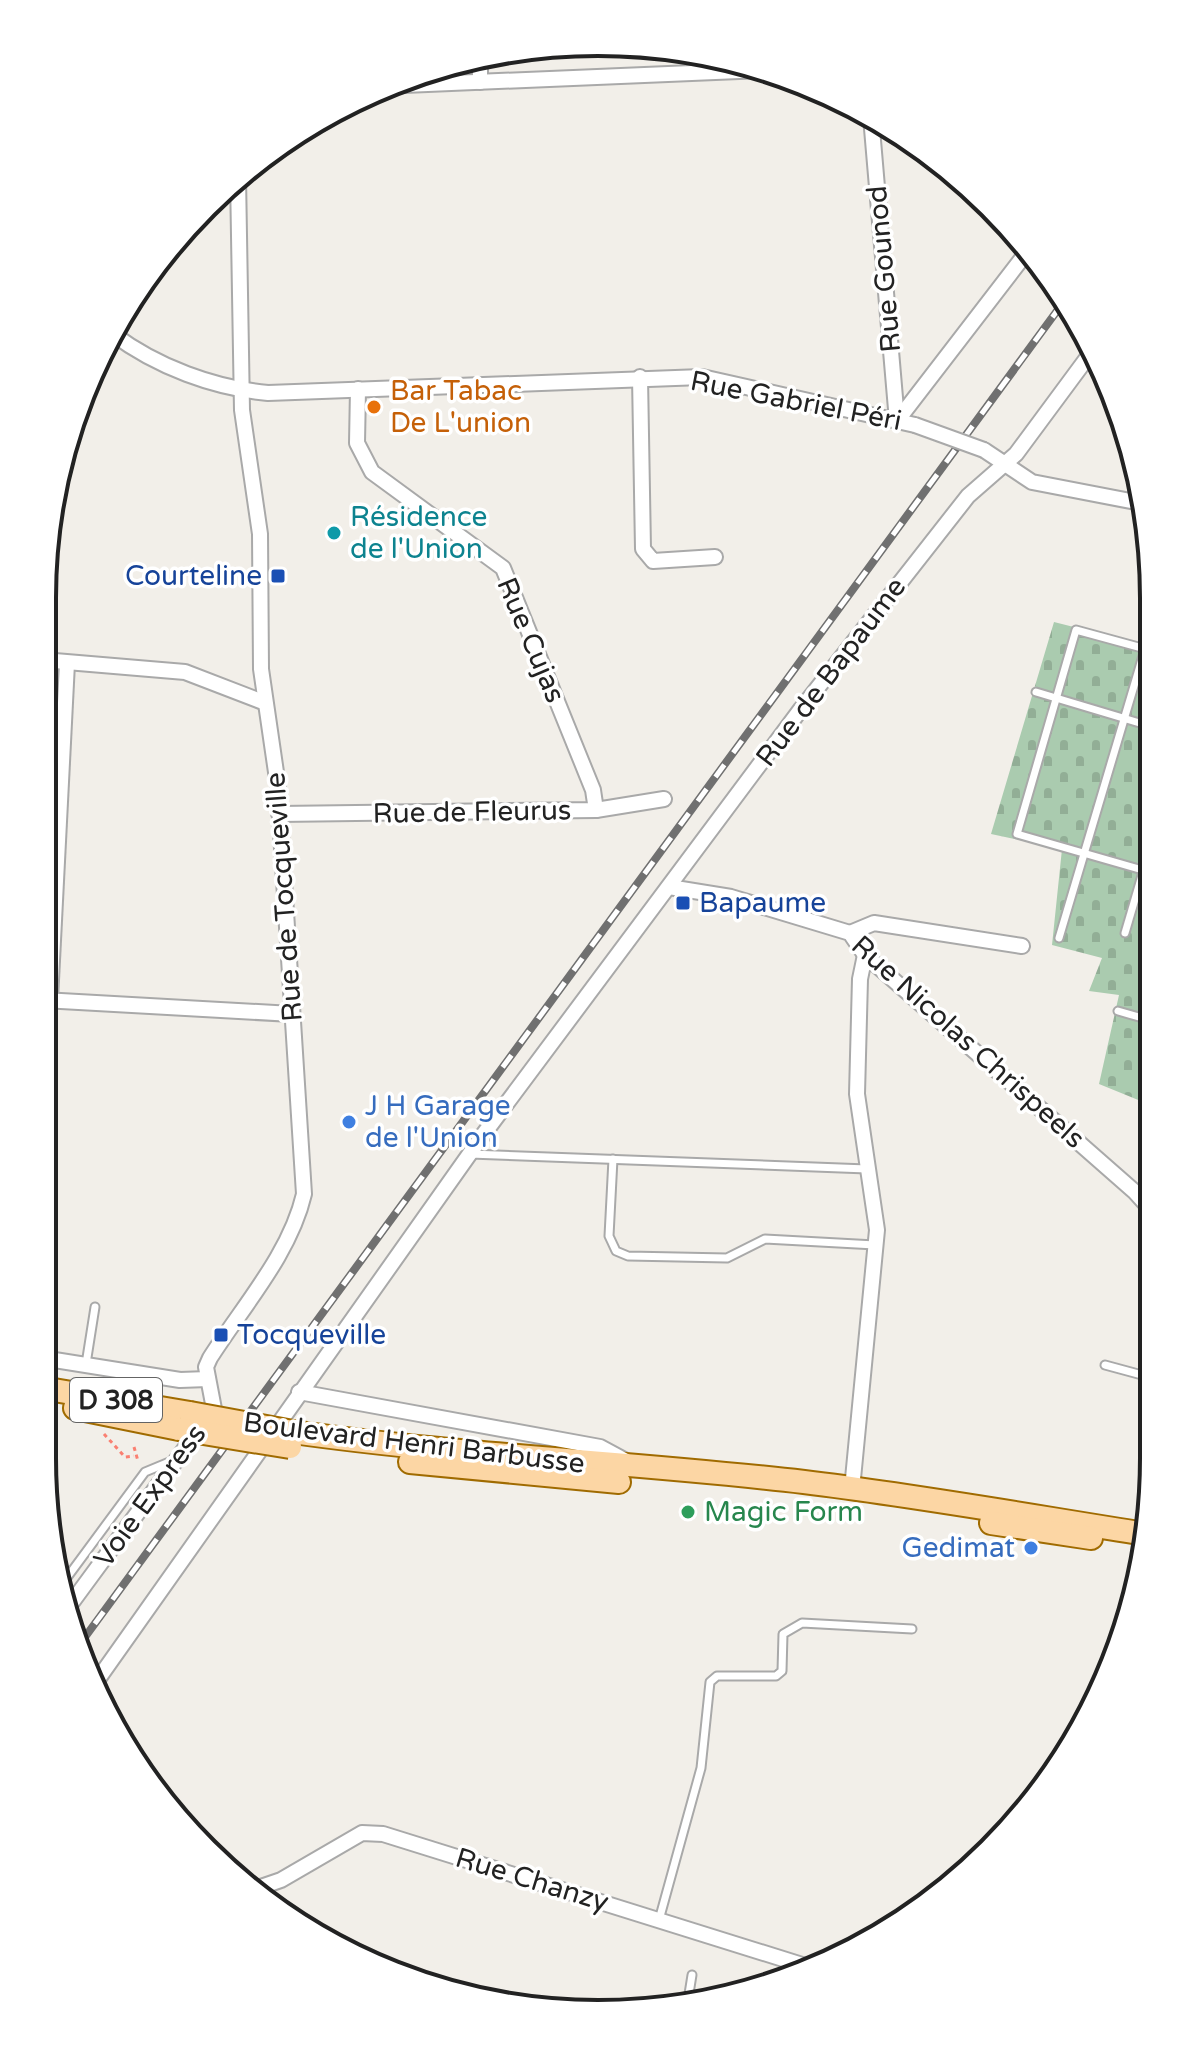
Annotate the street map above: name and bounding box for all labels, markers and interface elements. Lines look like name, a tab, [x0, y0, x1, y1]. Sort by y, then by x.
street label: Rue Gounod	[860, 184, 908, 354]
street label: Rue Gabriel Péri	[687, 364, 905, 438]
place label: Bar Tabac De L'union	[390, 374, 531, 440]
marker: Bar Tabac De L'union	[365, 398, 383, 416]
place label: Résidence de l'Union	[350, 500, 487, 566]
marker: Résidence de l'Union	[325, 524, 343, 542]
place label: Courteline	[125, 559, 262, 593]
marker: Courteline	[269, 567, 287, 585]
street label: Rue de Bapaume	[749, 571, 913, 773]
street label: Rue Cujas	[489, 572, 573, 708]
street label: Rue de Tocqueville	[258, 771, 310, 1023]
street label: Rue de Fleurus	[372, 793, 572, 831]
place label: Bapaume	[699, 886, 826, 920]
marker: Bapaume	[674, 894, 692, 912]
street label: Rue Nicolas Chrispeels	[844, 928, 1092, 1156]
place label: J H Garage de l'Union	[365, 1089, 511, 1155]
marker: J H Garage de l'Union	[340, 1113, 358, 1131]
place label: Tocqueville	[237, 1318, 386, 1352]
marker: Tocqueville	[212, 1326, 230, 1344]
road number: D 308	[70, 1378, 162, 1422]
street label: Boulevard Henri Barbusse	[241, 1405, 587, 1481]
street label: Voie Express	[87, 1418, 213, 1574]
place label: Magic Form	[704, 1495, 863, 1529]
marker: Magic Form	[679, 1503, 697, 1521]
place label: Gedimat	[902, 1531, 1015, 1565]
marker: Gedimat	[1022, 1539, 1040, 1557]
street label: Rue Chanzy	[451, 1841, 613, 1919]

